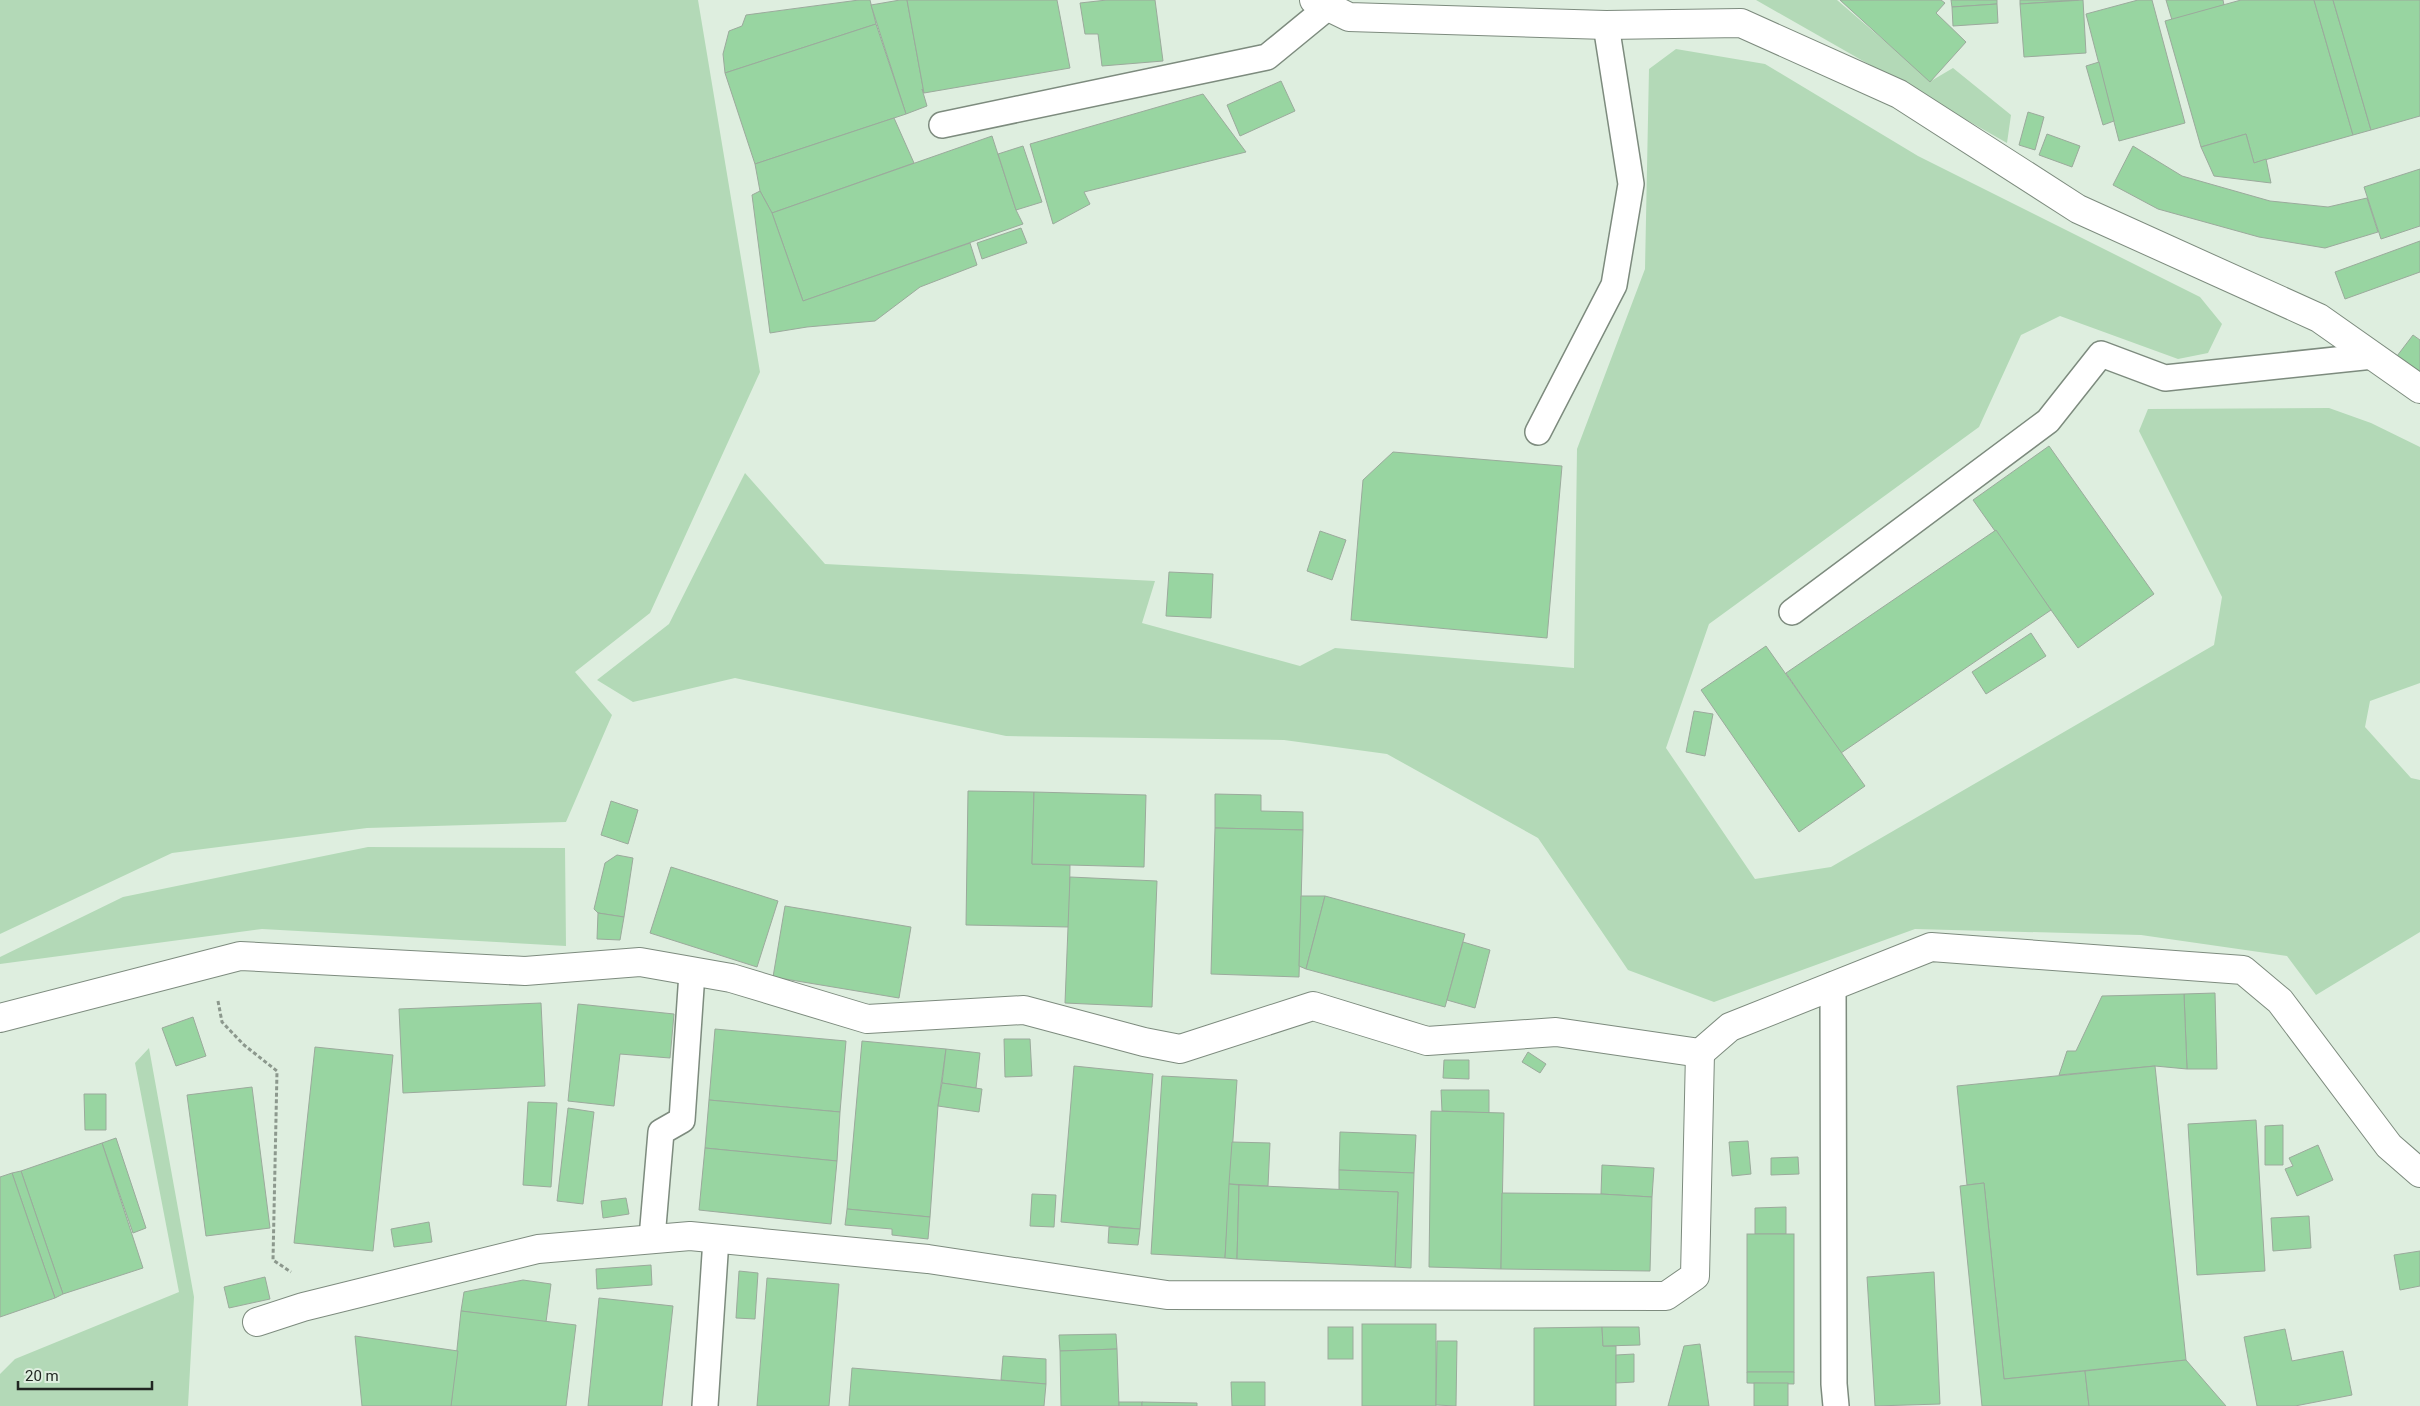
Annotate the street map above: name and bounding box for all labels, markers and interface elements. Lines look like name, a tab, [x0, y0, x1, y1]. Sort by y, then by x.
scale bar	[18, 1358, 151, 1390]
text: 20 m	[25, 1367, 59, 1385]

